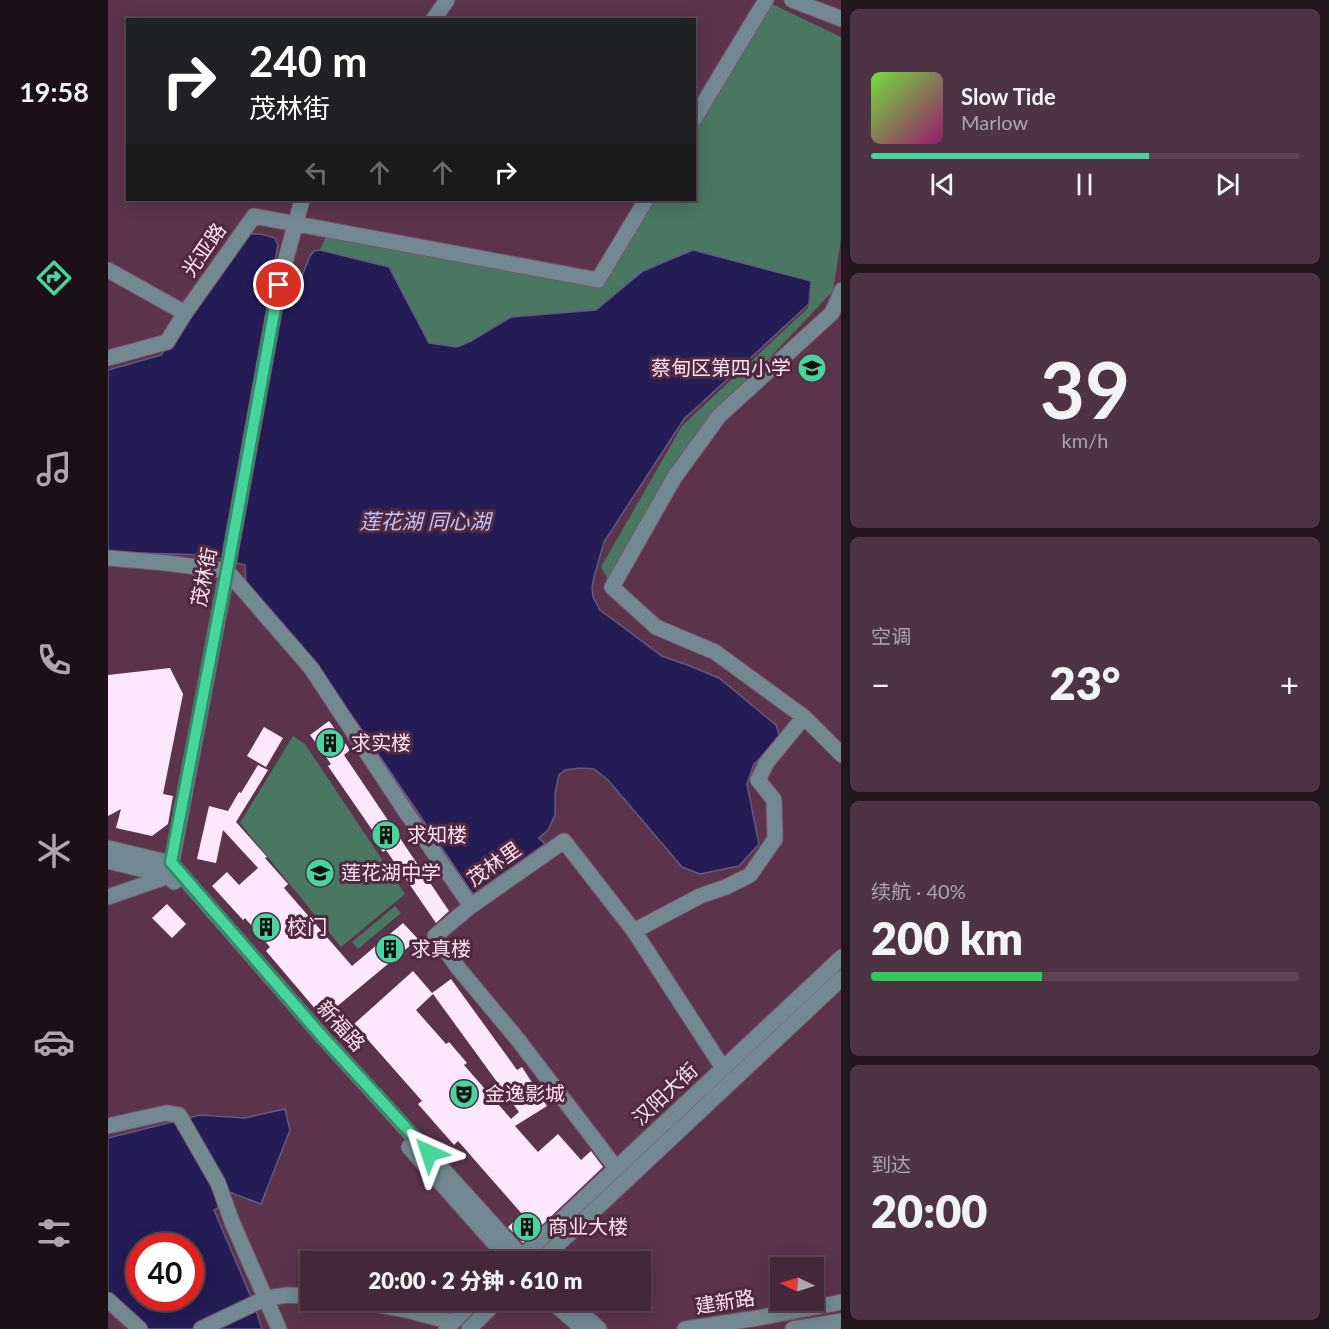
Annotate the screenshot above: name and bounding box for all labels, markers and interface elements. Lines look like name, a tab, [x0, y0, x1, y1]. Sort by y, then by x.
text: 240 m	[249, 36, 367, 86]
icon: right	[150, 42, 228, 120]
text: 19:58	[19, 75, 89, 108]
text: Slow Tide	[961, 83, 1056, 110]
text: 茂林街	[249, 91, 330, 124]
text: Marlow	[961, 110, 1028, 134]
icon: left	[300, 156, 333, 189]
icon: ahead	[363, 156, 396, 189]
icon: ahead	[426, 156, 459, 189]
icon: right	[489, 156, 522, 189]
icon: previous	[926, 168, 959, 201]
icon: pause	[1068, 168, 1101, 201]
icon: next	[1211, 168, 1244, 201]
street label: 光亚路	[176, 218, 230, 281]
icon: directions	[33, 257, 75, 299]
pin	[253, 259, 304, 310]
icon: arrive	[262, 268, 295, 301]
text: 39	[1040, 342, 1130, 436]
school or university icon: 蔡甸区第四小学	[796, 352, 828, 384]
place label: 蔡甸区第四小学	[651, 355, 791, 379]
text: km/h	[1062, 428, 1108, 452]
icon: music	[33, 448, 75, 490]
water label: 莲花湖 同心湖	[360, 508, 493, 533]
street label: 茂林街	[186, 545, 221, 609]
text: 空调	[871, 624, 911, 648]
icon: phone	[33, 639, 75, 681]
text: 23°	[1050, 656, 1120, 710]
text: −	[871, 664, 890, 704]
text: +	[1280, 664, 1299, 704]
building icon: 求实楼	[314, 727, 346, 759]
place label: 求实楼	[351, 730, 411, 754]
building icon: 求知楼	[370, 819, 402, 851]
place label: 求知楼	[407, 822, 467, 846]
icon: climate	[33, 830, 75, 872]
street label: 茂林里	[462, 836, 525, 890]
school or university icon: 莲花湖中学	[304, 857, 336, 889]
place label: 莲花湖中学	[341, 860, 441, 884]
text: 续航 · 40%	[871, 879, 966, 903]
building icon: 校门	[250, 911, 282, 943]
text: 200 km	[871, 911, 1023, 965]
place label: 校门	[287, 914, 327, 938]
building icon: 求真楼	[374, 933, 406, 965]
place label: 求真楼	[411, 936, 471, 960]
street label: 新福路	[313, 995, 371, 1056]
icon: car	[33, 1021, 75, 1063]
street label: 汉阳大街	[627, 1057, 702, 1129]
theatre icon: 金逸影城	[448, 1078, 480, 1110]
place label: 金逸影城	[485, 1081, 565, 1105]
position arrow	[397, 1121, 461, 1185]
text: 到达	[871, 1152, 911, 1176]
text: 20:00	[871, 1184, 987, 1238]
building icon: 商业大楼	[511, 1211, 543, 1243]
icon: filters	[33, 1212, 75, 1254]
place label: 商业大楼	[548, 1214, 628, 1238]
speed limit sign: 40	[126, 1233, 204, 1311]
north arrow	[770, 1257, 824, 1311]
map controls	[770, 1257, 824, 1311]
text: 20:00 · 2 分钟 · 610 m	[369, 1267, 582, 1294]
street label: 建新路	[693, 1284, 756, 1318]

